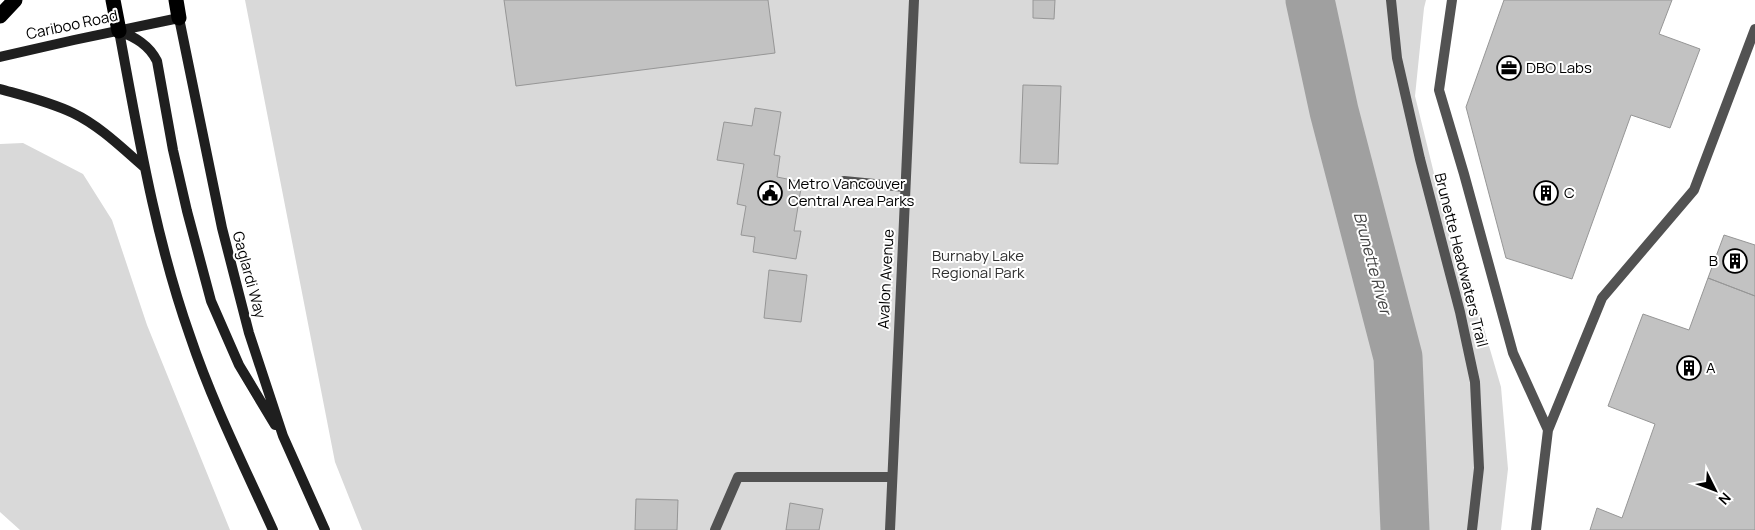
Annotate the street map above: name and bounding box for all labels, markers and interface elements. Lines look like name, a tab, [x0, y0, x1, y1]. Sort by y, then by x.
street label: Cariboo Road	[24, 5, 120, 44]
office icon: DBO Labs	[1496, 55, 1522, 81]
place label: DBO Labs	[1526, 57, 1592, 78]
street label: Brunette Headwaters Trail	[1430, 171, 1493, 349]
place label: Metro Vancouver Central Area Parks	[788, 173, 915, 211]
public building icon: Metro Vancouver Central Area Parks	[757, 180, 783, 206]
building icon: C	[1533, 180, 1559, 206]
place label: C	[1564, 182, 1575, 203]
water label: Brunette River	[1349, 209, 1398, 319]
street label: Avalon Avenue	[872, 228, 899, 329]
street label: Gaglardi Way	[228, 229, 271, 321]
park label: Burnaby Lake Regional Park	[931, 245, 1025, 283]
building icon: B	[1722, 248, 1748, 274]
place label: B	[1709, 250, 1718, 271]
building icon: A	[1676, 355, 1702, 381]
place label: A	[1706, 357, 1716, 378]
north arrow	[1690, 465, 1740, 515]
text: N	[1715, 489, 1735, 509]

